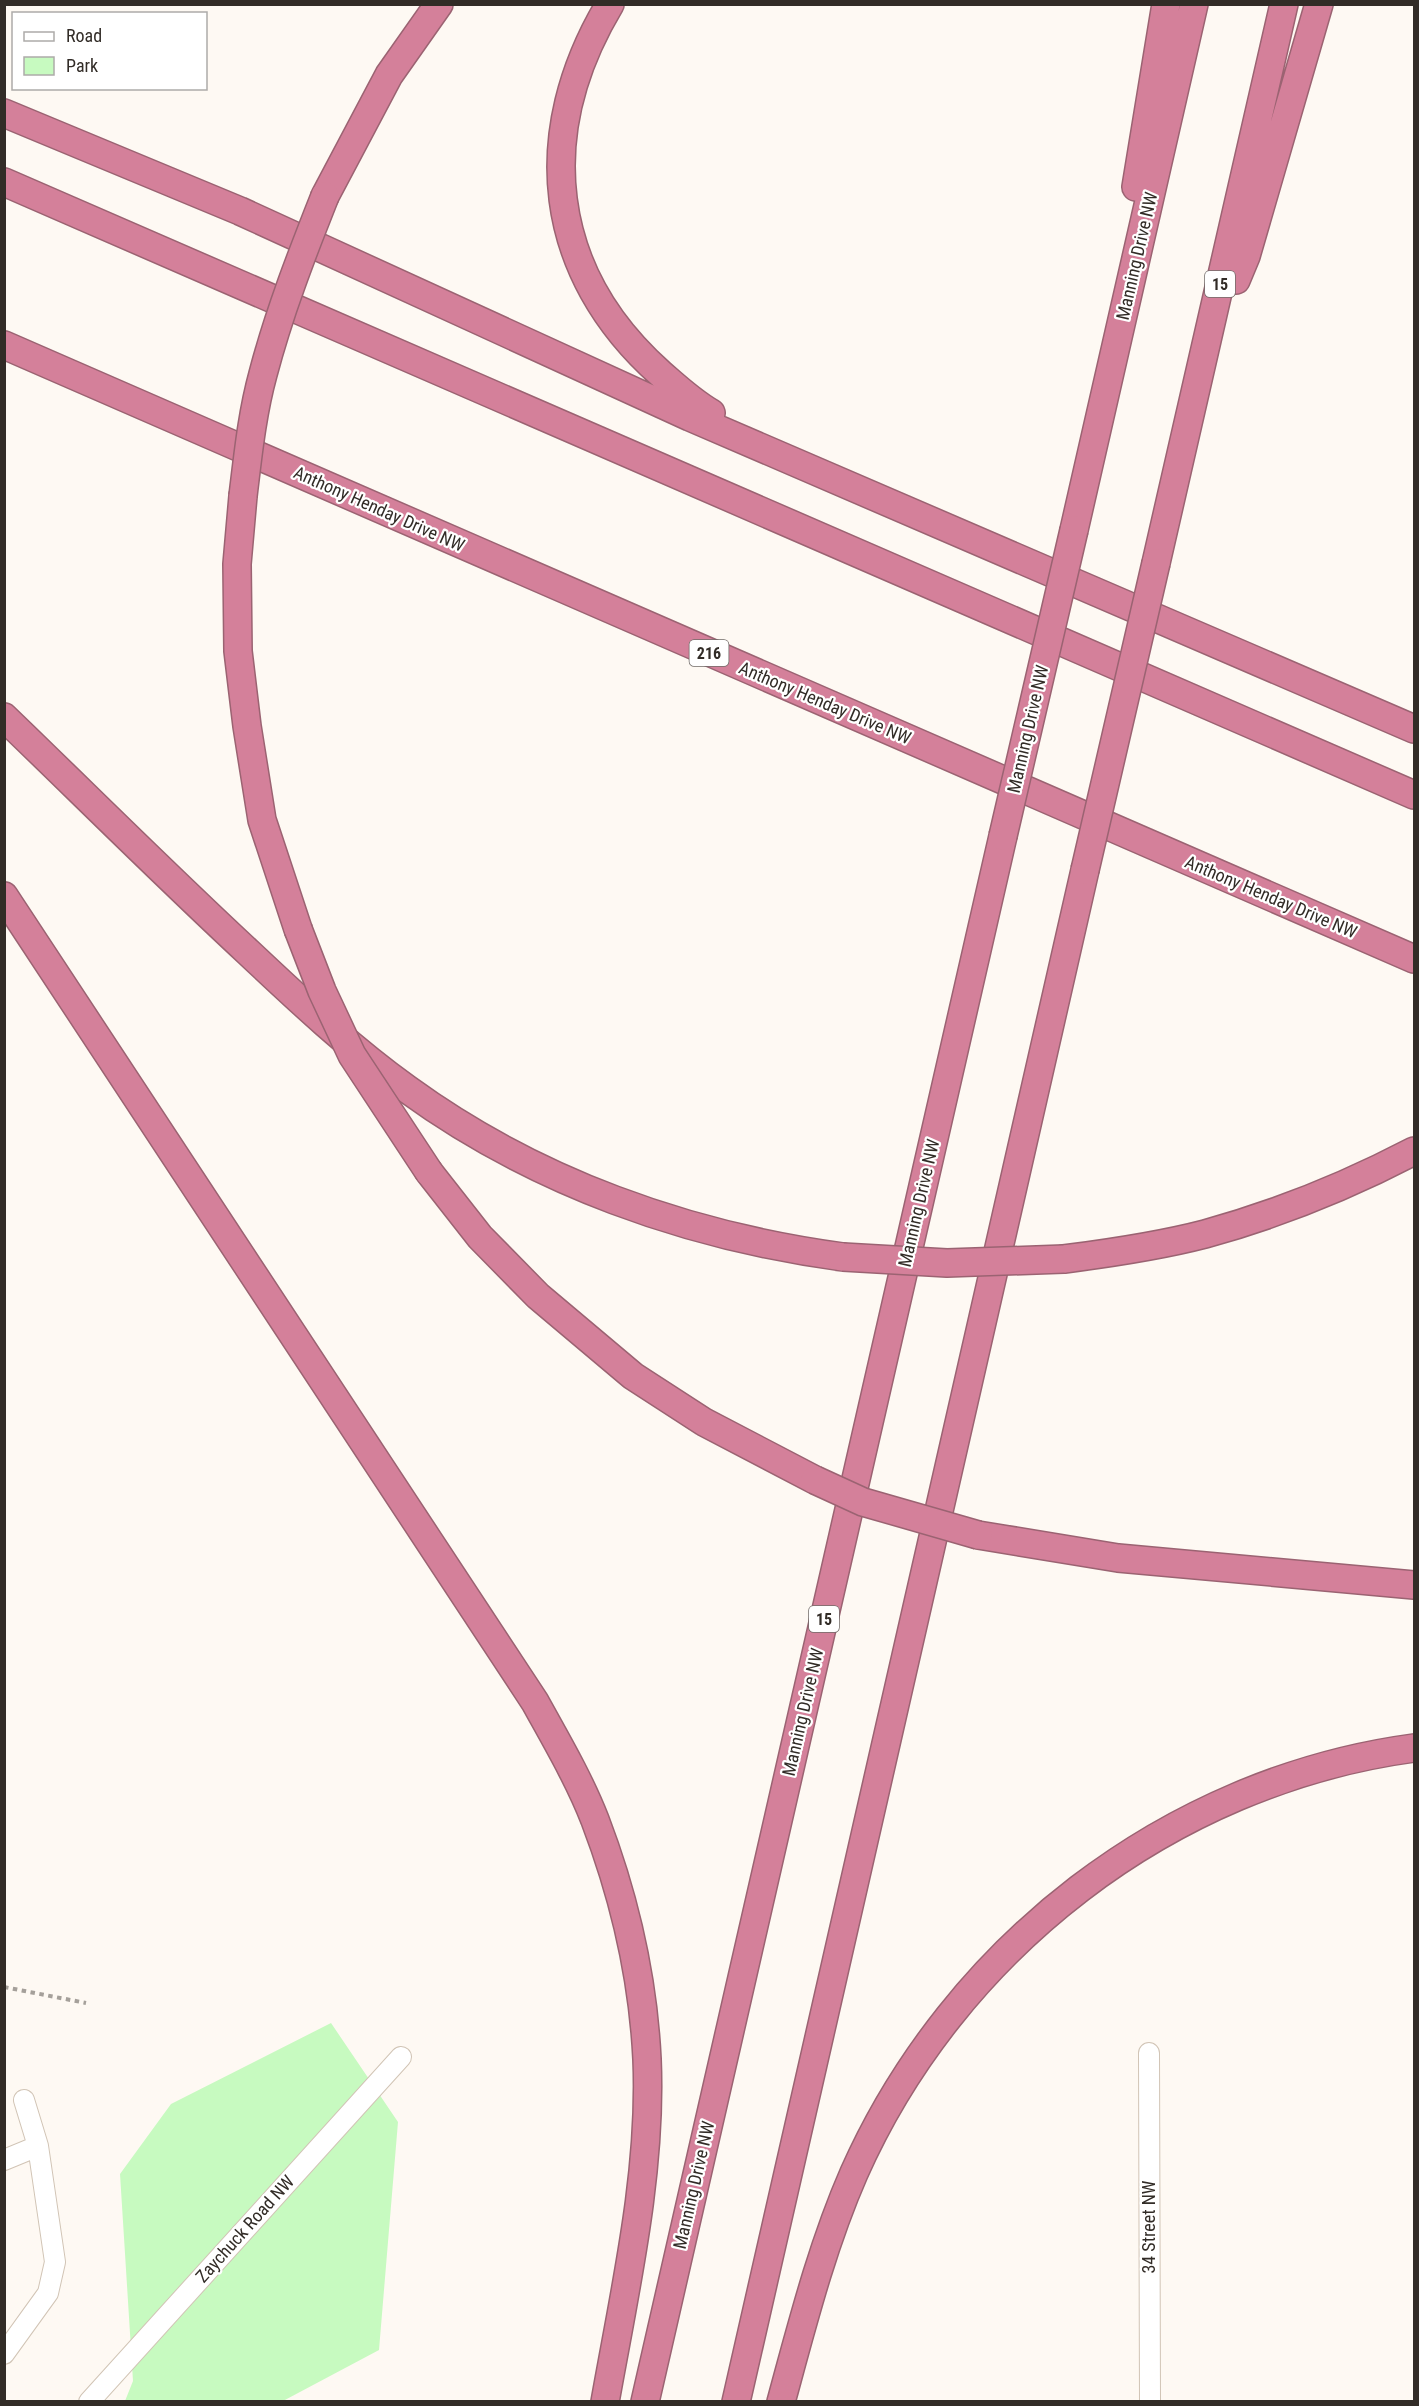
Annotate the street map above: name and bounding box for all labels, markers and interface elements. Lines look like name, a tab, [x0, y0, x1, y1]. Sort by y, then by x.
legend	[12, 12, 207, 90]
text: Road	[66, 25, 102, 46]
text: Park	[66, 55, 98, 76]
street label: Manning Drive NW	[1112, 190, 1161, 322]
road number: 15	[1205, 271, 1235, 297]
street label: Anthony Henday Drive NW	[291, 461, 468, 556]
road number: 216	[690, 640, 728, 666]
street label: Anthony Henday Drive NW	[736, 657, 915, 748]
street label: Manning Drive NW	[1003, 663, 1052, 795]
street label: Anthony Henday Drive NW	[1182, 851, 1361, 942]
street label: Manning Drive NW	[894, 1137, 943, 1269]
road number: 15	[809, 1606, 839, 1632]
street label: Manning Drive NW	[778, 1646, 827, 1778]
street label: Manning Drive NW	[669, 2119, 718, 2251]
street label: Zaychuck Road NW	[191, 2171, 298, 2286]
street label: 34 Street NW	[1138, 2180, 1159, 2274]

